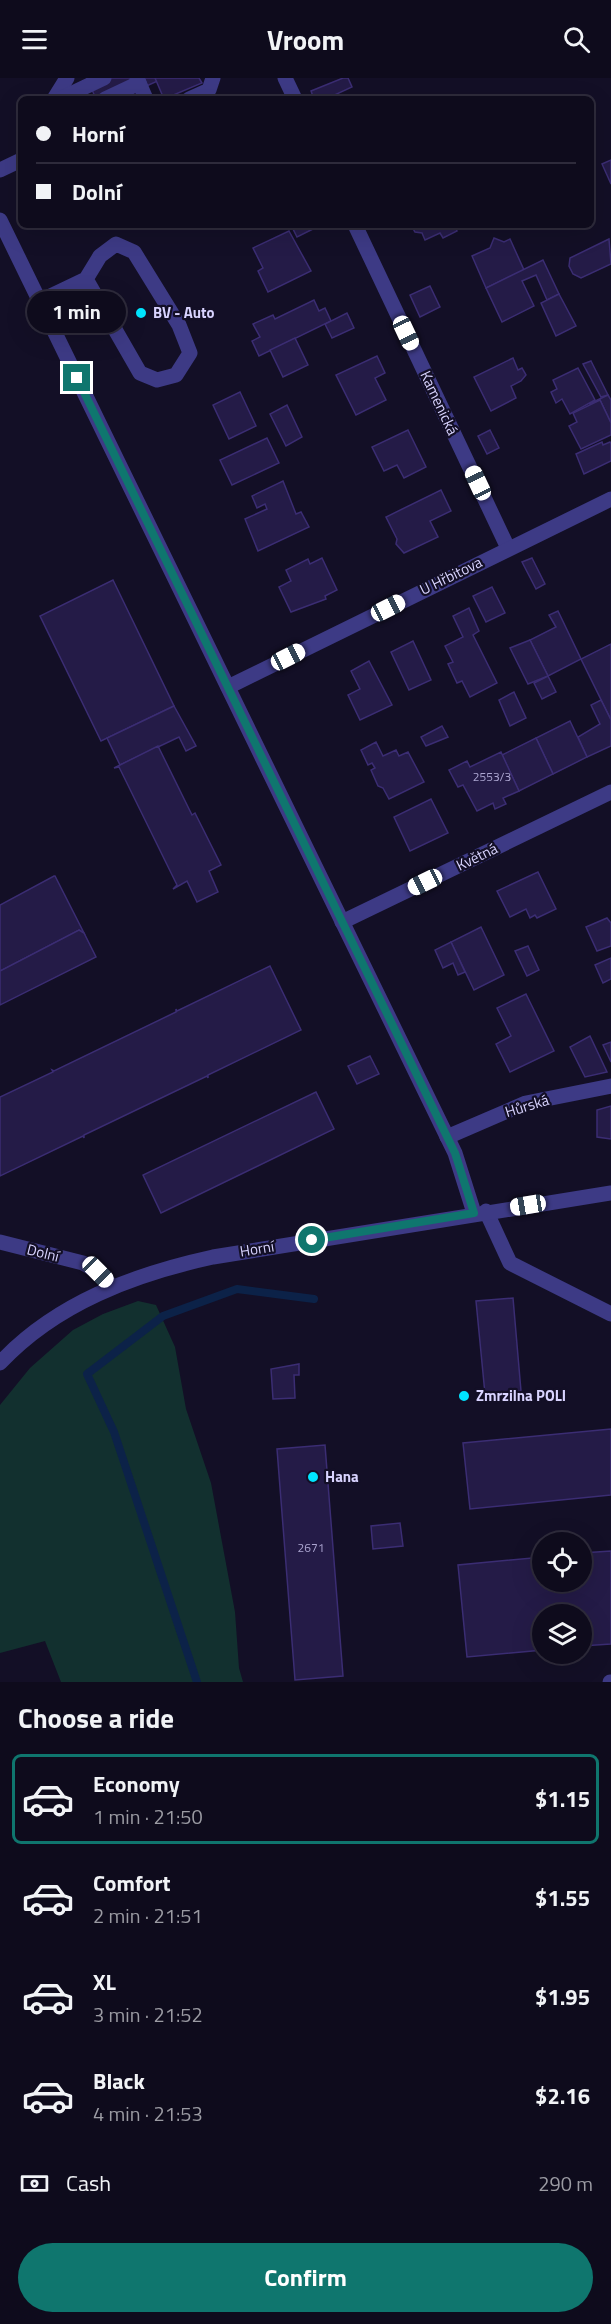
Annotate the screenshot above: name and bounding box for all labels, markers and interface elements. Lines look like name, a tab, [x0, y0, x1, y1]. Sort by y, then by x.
text: Vroom	[267, 19, 344, 60]
icon: menu	[18, 23, 51, 56]
icon: search	[560, 23, 593, 56]
text: Horní	[72, 117, 125, 151]
text: Dolní	[72, 175, 122, 209]
callout: 1 min	[28, 291, 127, 333]
text: 1 min	[52, 296, 101, 327]
place label: BV - Auto	[153, 301, 215, 324]
marker: BV - Auto	[134, 306, 148, 320]
car	[390, 313, 422, 353]
route end	[63, 364, 90, 391]
street label: Kamenická	[415, 367, 465, 439]
car	[462, 463, 494, 503]
street label: U Hřbitova	[416, 550, 486, 601]
car	[368, 592, 408, 624]
car	[268, 641, 308, 673]
house number: 2553/3	[473, 767, 511, 786]
street label: Květná	[452, 836, 502, 876]
car	[405, 866, 445, 898]
street label: Hůrská	[502, 1088, 552, 1123]
car	[509, 1193, 547, 1217]
route start	[298, 1226, 325, 1253]
street label: Horní	[238, 1234, 277, 1263]
street label: Dolní	[25, 1237, 63, 1268]
car	[79, 1253, 117, 1291]
place label: Zmrzilna POLI	[476, 1384, 566, 1407]
marker: Zmrzilna POLI	[457, 1389, 471, 1403]
place label: Hana	[325, 1465, 359, 1488]
marker: Hana	[306, 1470, 320, 1484]
map controls	[532, 1532, 592, 1664]
button: locate	[532, 1532, 592, 1592]
house number: 2671	[298, 1538, 324, 1557]
button: layers	[532, 1604, 592, 1664]
text: Choose a ride	[18, 1697, 174, 1738]
text: Economy	[93, 1767, 180, 1801]
icon: car	[21, 1772, 75, 1826]
text: $1.15	[535, 1782, 590, 1816]
text: 1 min · 21:50	[93, 1801, 203, 1832]
text: Comfort	[93, 1866, 171, 1900]
icon: car	[21, 1871, 75, 1925]
text: $1.55	[535, 1881, 590, 1915]
text: 2 min · 21:51	[93, 1900, 203, 1931]
text: XL	[93, 1965, 116, 1999]
icon: car	[21, 1970, 75, 2024]
text: $1.95	[535, 1980, 590, 2014]
text: 3 min · 21:52	[93, 1999, 203, 2030]
text: Black	[93, 2064, 145, 2098]
icon: car	[21, 2069, 75, 2123]
text: $2.16	[535, 2079, 590, 2113]
text: 4 min · 21:53	[93, 2098, 203, 2129]
text: Cash	[66, 2166, 111, 2200]
icon: cash	[18, 2167, 51, 2200]
text: 290 m	[538, 2168, 593, 2199]
button: Confirm	[18, 2243, 593, 2312]

